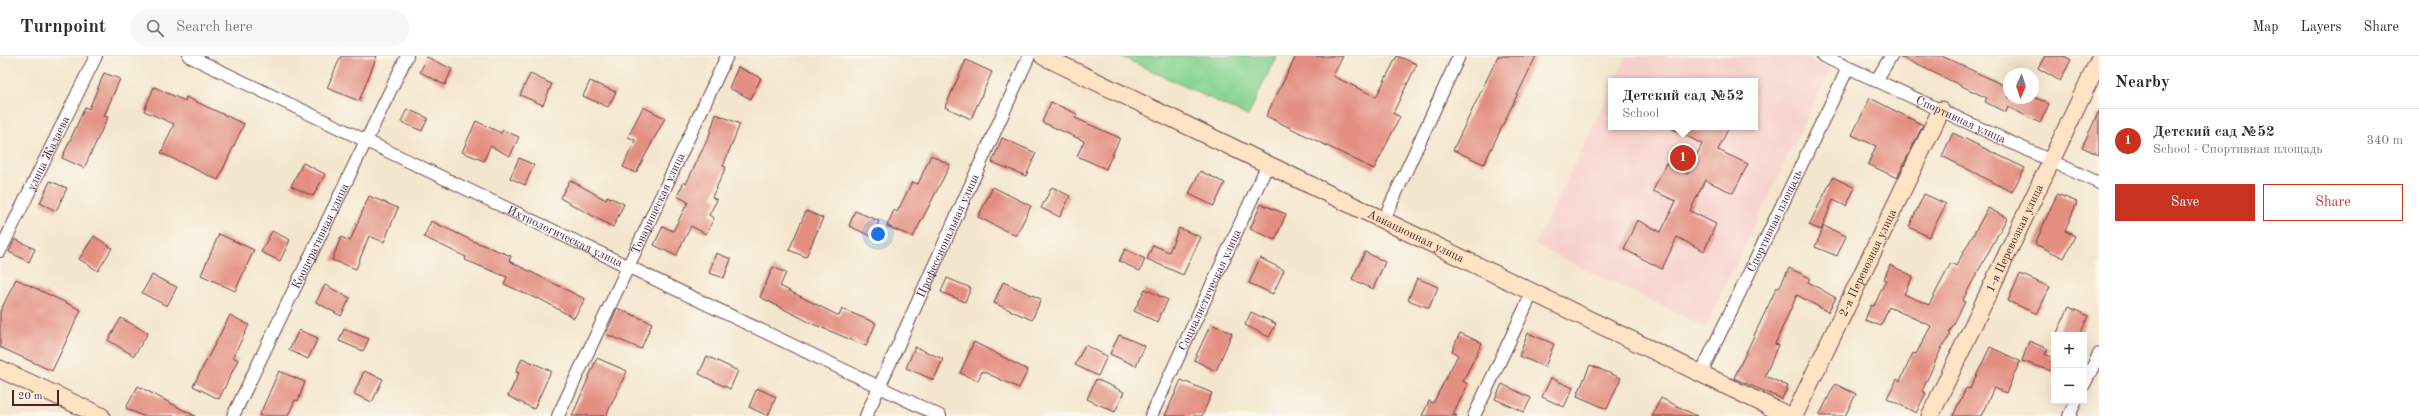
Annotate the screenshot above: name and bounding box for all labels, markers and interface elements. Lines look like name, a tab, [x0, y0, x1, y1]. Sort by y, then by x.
search box	[130, 10, 410, 46]
icon: search	[144, 17, 166, 39]
text: Turnpoint	[20, 18, 106, 37]
text: Search here	[176, 20, 253, 35]
text: Map	[2253, 20, 2279, 34]
text: Layers	[2301, 20, 2342, 34]
text: Share	[2364, 20, 2399, 34]
north arrow	[2003, 68, 2039, 104]
text: Nearby	[2115, 74, 2170, 91]
popup	[1608, 78, 1758, 130]
text: Детский сад №52	[1622, 89, 1744, 104]
street label: Спортивная улица	[1914, 95, 2008, 146]
text: School	[1622, 107, 1659, 120]
street label: улица Жадаева	[26, 115, 72, 193]
text: Детский сад №52	[2153, 125, 2275, 140]
text: 1	[2124, 134, 2132, 147]
text: 340 m	[2366, 134, 2403, 147]
pin: 1	[1670, 143, 1696, 173]
text: School · Спортивная площадь	[2153, 143, 2322, 156]
street label: Товарищеская улица	[630, 151, 688, 256]
street label: Спортивная площадь	[1746, 168, 1805, 274]
street label: Профессиональная улица	[915, 172, 982, 300]
street label: Кооперативная улица	[290, 182, 352, 291]
street label: 1-я Перевозная улица	[1985, 183, 2046, 294]
button: Save	[2115, 184, 2255, 221]
button: Share	[2263, 184, 2403, 221]
street label: Ихтиологическая улица	[505, 204, 624, 270]
street label: Авиационная улица	[1365, 208, 1466, 265]
street label: 2-я Перевозная улица	[1838, 208, 1899, 319]
your location	[868, 224, 888, 244]
street label: Социалистическая улица	[1177, 228, 1244, 353]
map controls	[2051, 332, 2087, 404]
button: +	[2051, 332, 2087, 368]
button: −	[2051, 368, 2087, 404]
scale bar	[12, 388, 59, 407]
text: 20 m	[18, 391, 43, 402]

